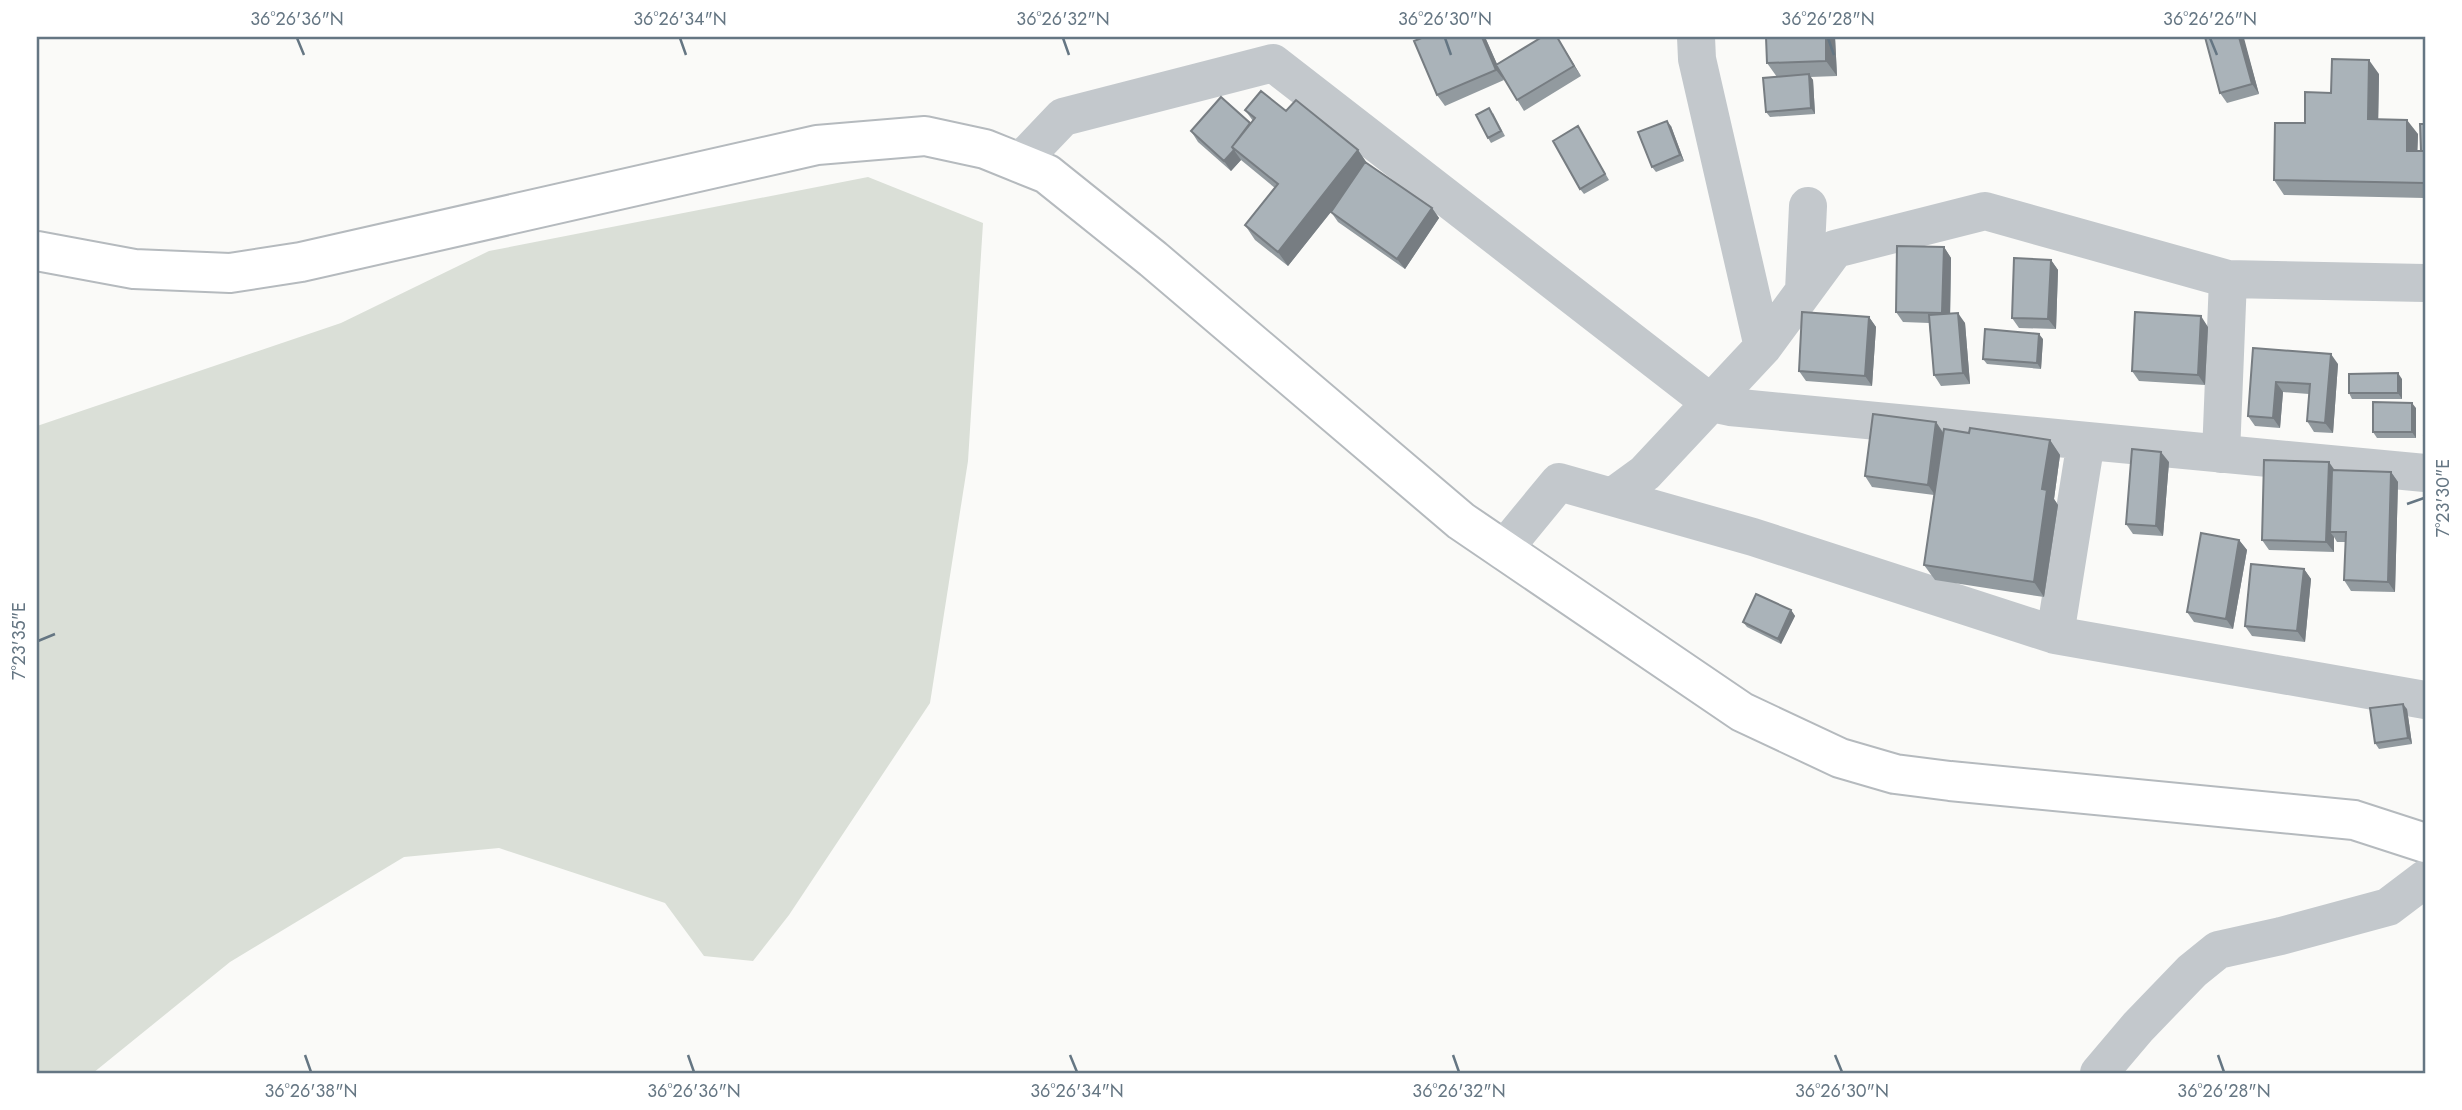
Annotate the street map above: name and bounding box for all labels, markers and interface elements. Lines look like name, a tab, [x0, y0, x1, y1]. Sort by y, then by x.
text: 36°26'36"N	[250, 6, 344, 32]
text: 36°26'34"N	[633, 6, 727, 32]
text: 36°26'32"N	[1016, 6, 1110, 32]
text: 36°26'30"N	[1398, 6, 1492, 32]
text: 36°26'28"N	[1781, 6, 1875, 32]
text: 36°26'26"N	[2163, 6, 2257, 32]
text: 7°23'30"E	[2430, 459, 2456, 537]
text: 7°23'35"E	[6, 602, 32, 680]
text: 36°26'38"N	[265, 1078, 357, 1104]
text: 36°26'36"N	[647, 1078, 741, 1104]
text: 36°26'34"N	[1030, 1078, 1124, 1104]
text: 36°26'32"N	[1412, 1078, 1506, 1104]
text: 36°26'30"N	[1795, 1078, 1889, 1104]
text: 36°26'28"N	[2177, 1078, 2271, 1104]

